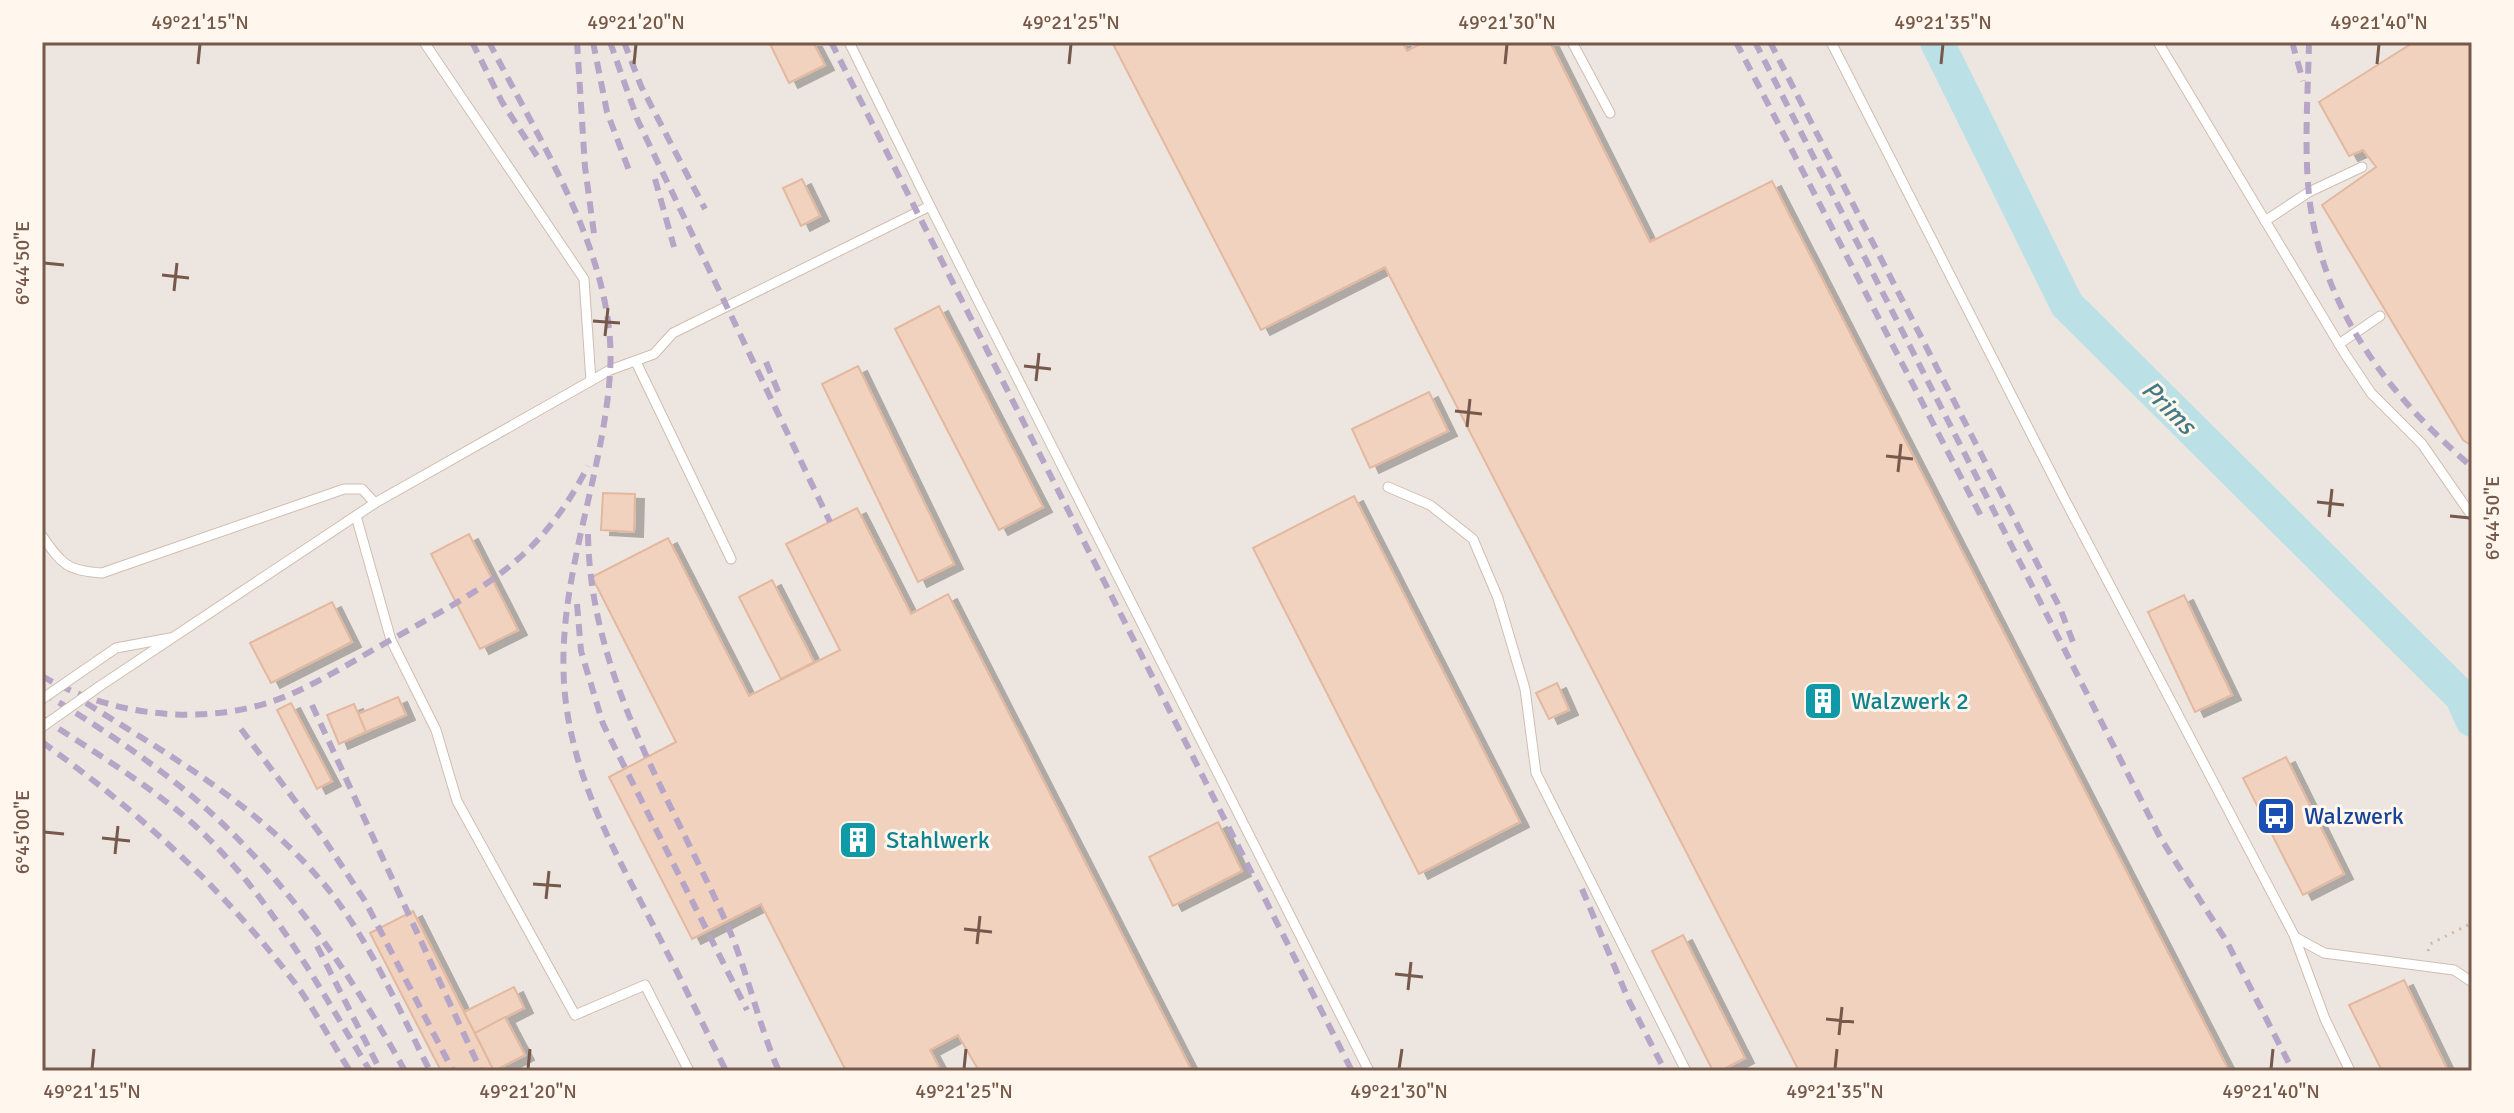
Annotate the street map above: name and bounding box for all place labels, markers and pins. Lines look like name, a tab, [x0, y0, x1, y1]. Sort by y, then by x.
building icon: Walzwerk 2	[1802, 680, 1844, 722]
place label: Walzwerk 2	[1851, 686, 1969, 716]
bus stop icon: Walzwerk	[2255, 795, 2297, 837]
place label: Walzwerk	[2304, 801, 2404, 831]
building icon: Stahlwerk	[837, 819, 879, 861]
place label: Stahlwerk	[886, 825, 990, 855]

